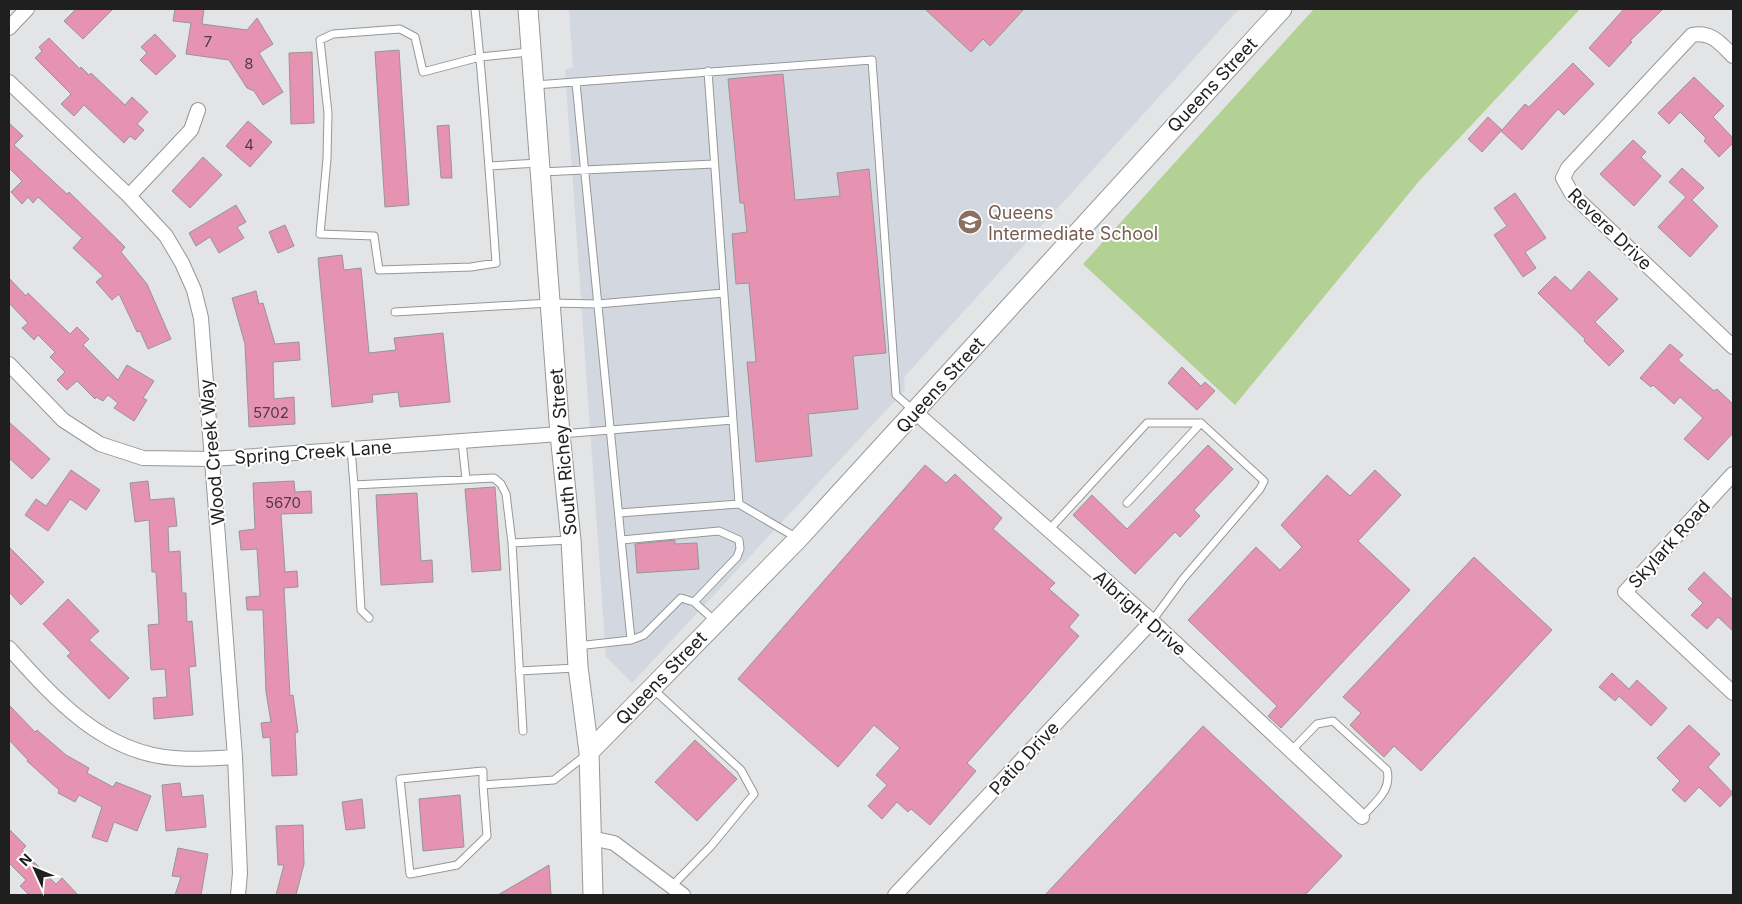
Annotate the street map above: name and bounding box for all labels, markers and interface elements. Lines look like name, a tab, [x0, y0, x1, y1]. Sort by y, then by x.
house number: 7	[204, 32, 212, 51]
street label: Queens Street	[1163, 33, 1261, 137]
house number: 8	[244, 54, 254, 73]
house number: 4	[244, 135, 254, 154]
street label: Revere Drive	[1564, 184, 1656, 274]
place label: Queens Intermediate School	[988, 202, 1158, 244]
school or university icon: Queens Intermediate School	[957, 209, 983, 235]
street label: Queens Street	[892, 333, 988, 437]
street label: South Richey Street	[545, 368, 581, 536]
street label: Wood Creek Way	[195, 378, 229, 526]
house number: 5702	[253, 403, 289, 422]
street label: Spring Creek Lane	[234, 436, 392, 468]
house number: 5670	[265, 493, 301, 512]
street label: Skylark Road	[1624, 496, 1714, 592]
street label: Albright Drive	[1090, 566, 1190, 660]
street label: Queens Street	[611, 627, 711, 729]
street label: Patio Drive	[985, 717, 1063, 799]
north arrow	[10, 844, 60, 894]
text: N	[15, 850, 35, 869]

